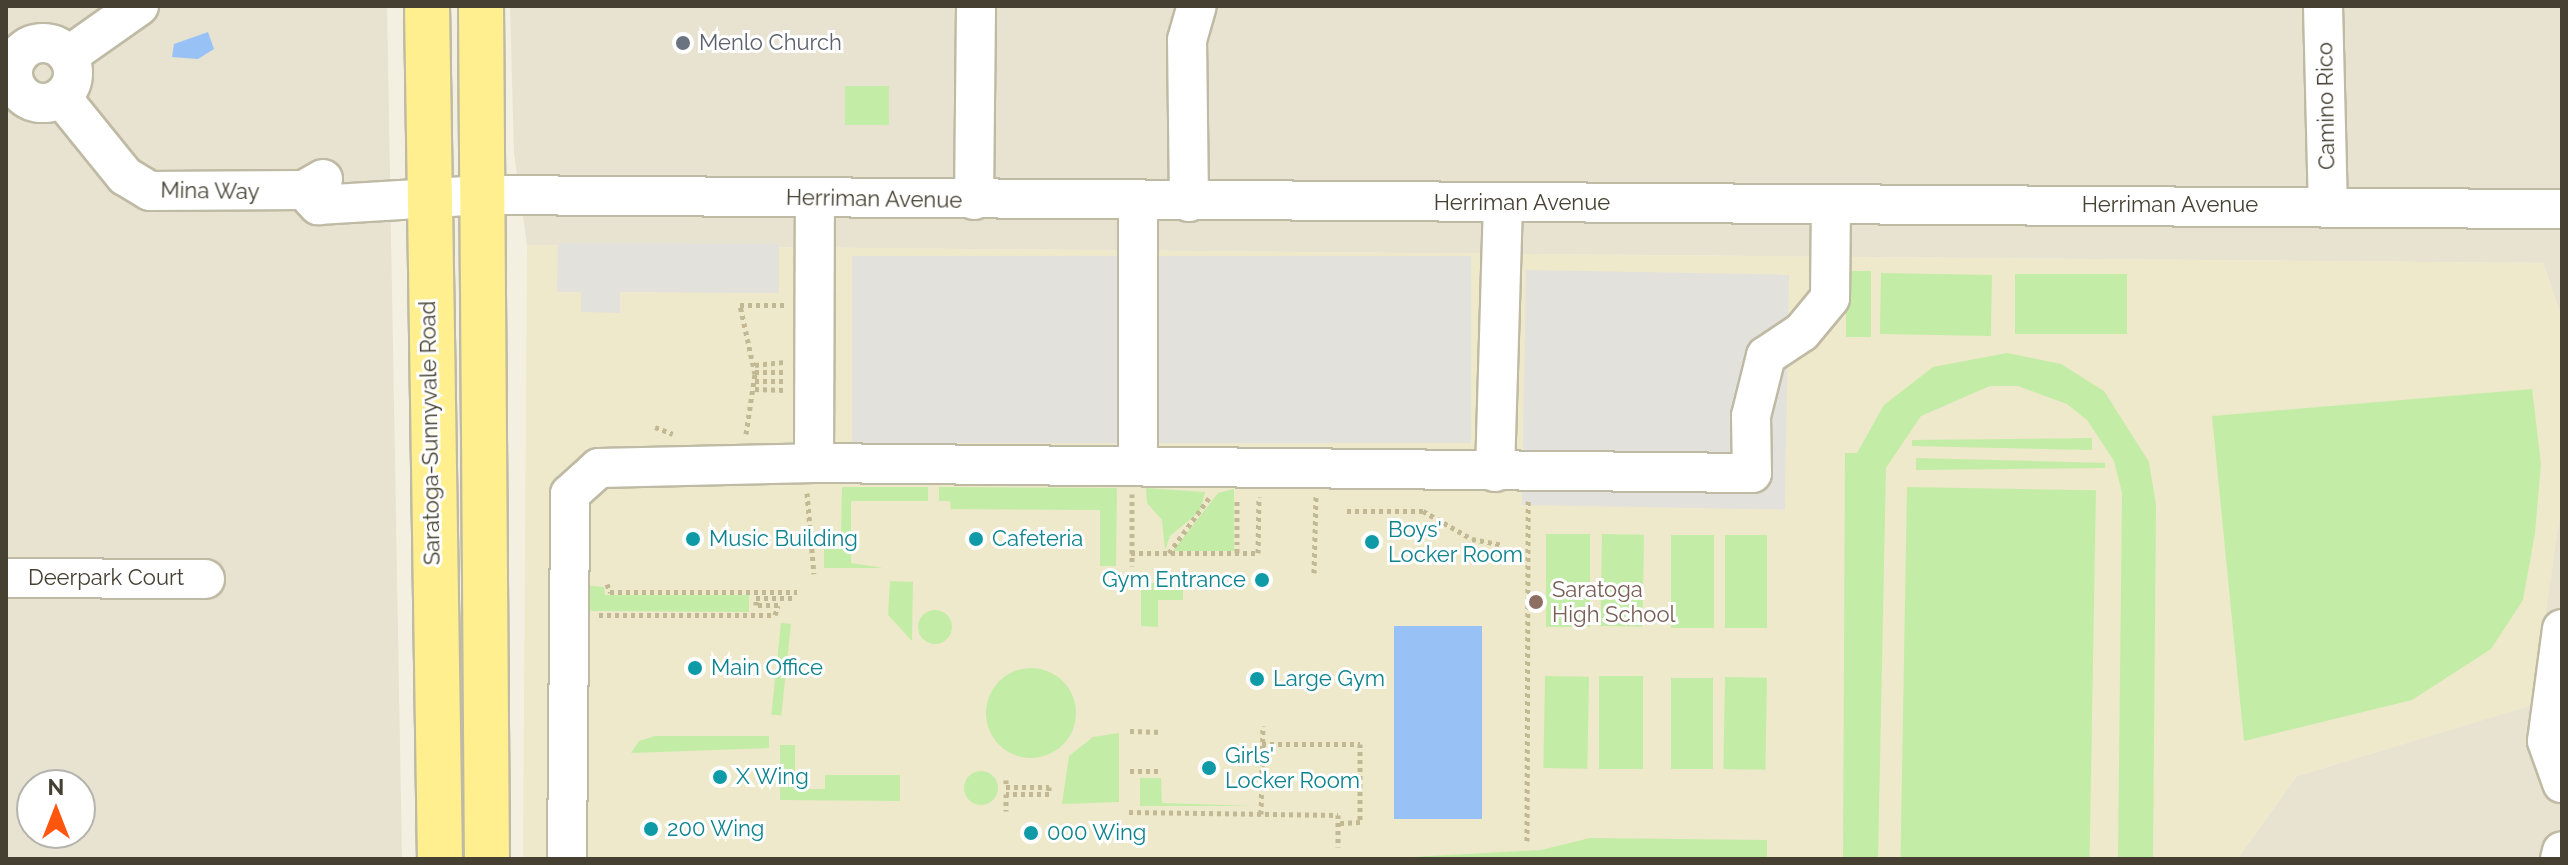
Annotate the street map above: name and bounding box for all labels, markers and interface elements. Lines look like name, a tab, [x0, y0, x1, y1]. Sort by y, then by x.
place label: Menlo Church	[699, 30, 842, 56]
marker: Menlo Church	[674, 34, 692, 52]
street label: Camino Rico	[2312, 42, 2340, 170]
street label: Mina Way	[160, 177, 260, 205]
street label: Herriman Avenue	[785, 184, 963, 214]
street label: Herriman Avenue	[1433, 190, 1611, 216]
street label: Herriman Avenue	[2081, 192, 2259, 218]
street label: Saratoga-Sunnyvale Road	[414, 301, 446, 565]
place label: Boys' Locker Room	[1388, 516, 1523, 568]
place label: Music Building	[709, 526, 858, 552]
place label: Cafeteria	[992, 526, 1083, 552]
marker: Music Building	[684, 530, 702, 548]
marker: Cafeteria	[967, 530, 985, 548]
marker: Boys' Locker Room	[1363, 533, 1381, 551]
street label: Deerpark Court	[28, 565, 184, 591]
place label: Gym Entrance	[1102, 567, 1246, 593]
marker: Gym Entrance	[1253, 571, 1271, 589]
place label: Saratoga High School	[1552, 576, 1675, 628]
marker: Saratoga High School	[1527, 593, 1545, 611]
place label: Main Office	[711, 655, 823, 681]
marker: Main Office	[686, 659, 704, 677]
place label: Large Gym	[1273, 666, 1385, 692]
marker: Large Gym	[1248, 670, 1266, 688]
place label: Girls' Locker Room	[1225, 742, 1360, 794]
marker: Girls' Locker Room	[1200, 759, 1218, 777]
place label: X Wing	[736, 764, 810, 790]
marker: X Wing	[711, 768, 729, 786]
north arrow	[16, 769, 96, 849]
text: N	[48, 774, 64, 800]
place label: 200 Wing	[667, 816, 765, 842]
marker: 200 Wing	[642, 820, 660, 838]
place label: 000 Wing	[1047, 820, 1147, 846]
marker: 000 Wing	[1022, 824, 1040, 842]

